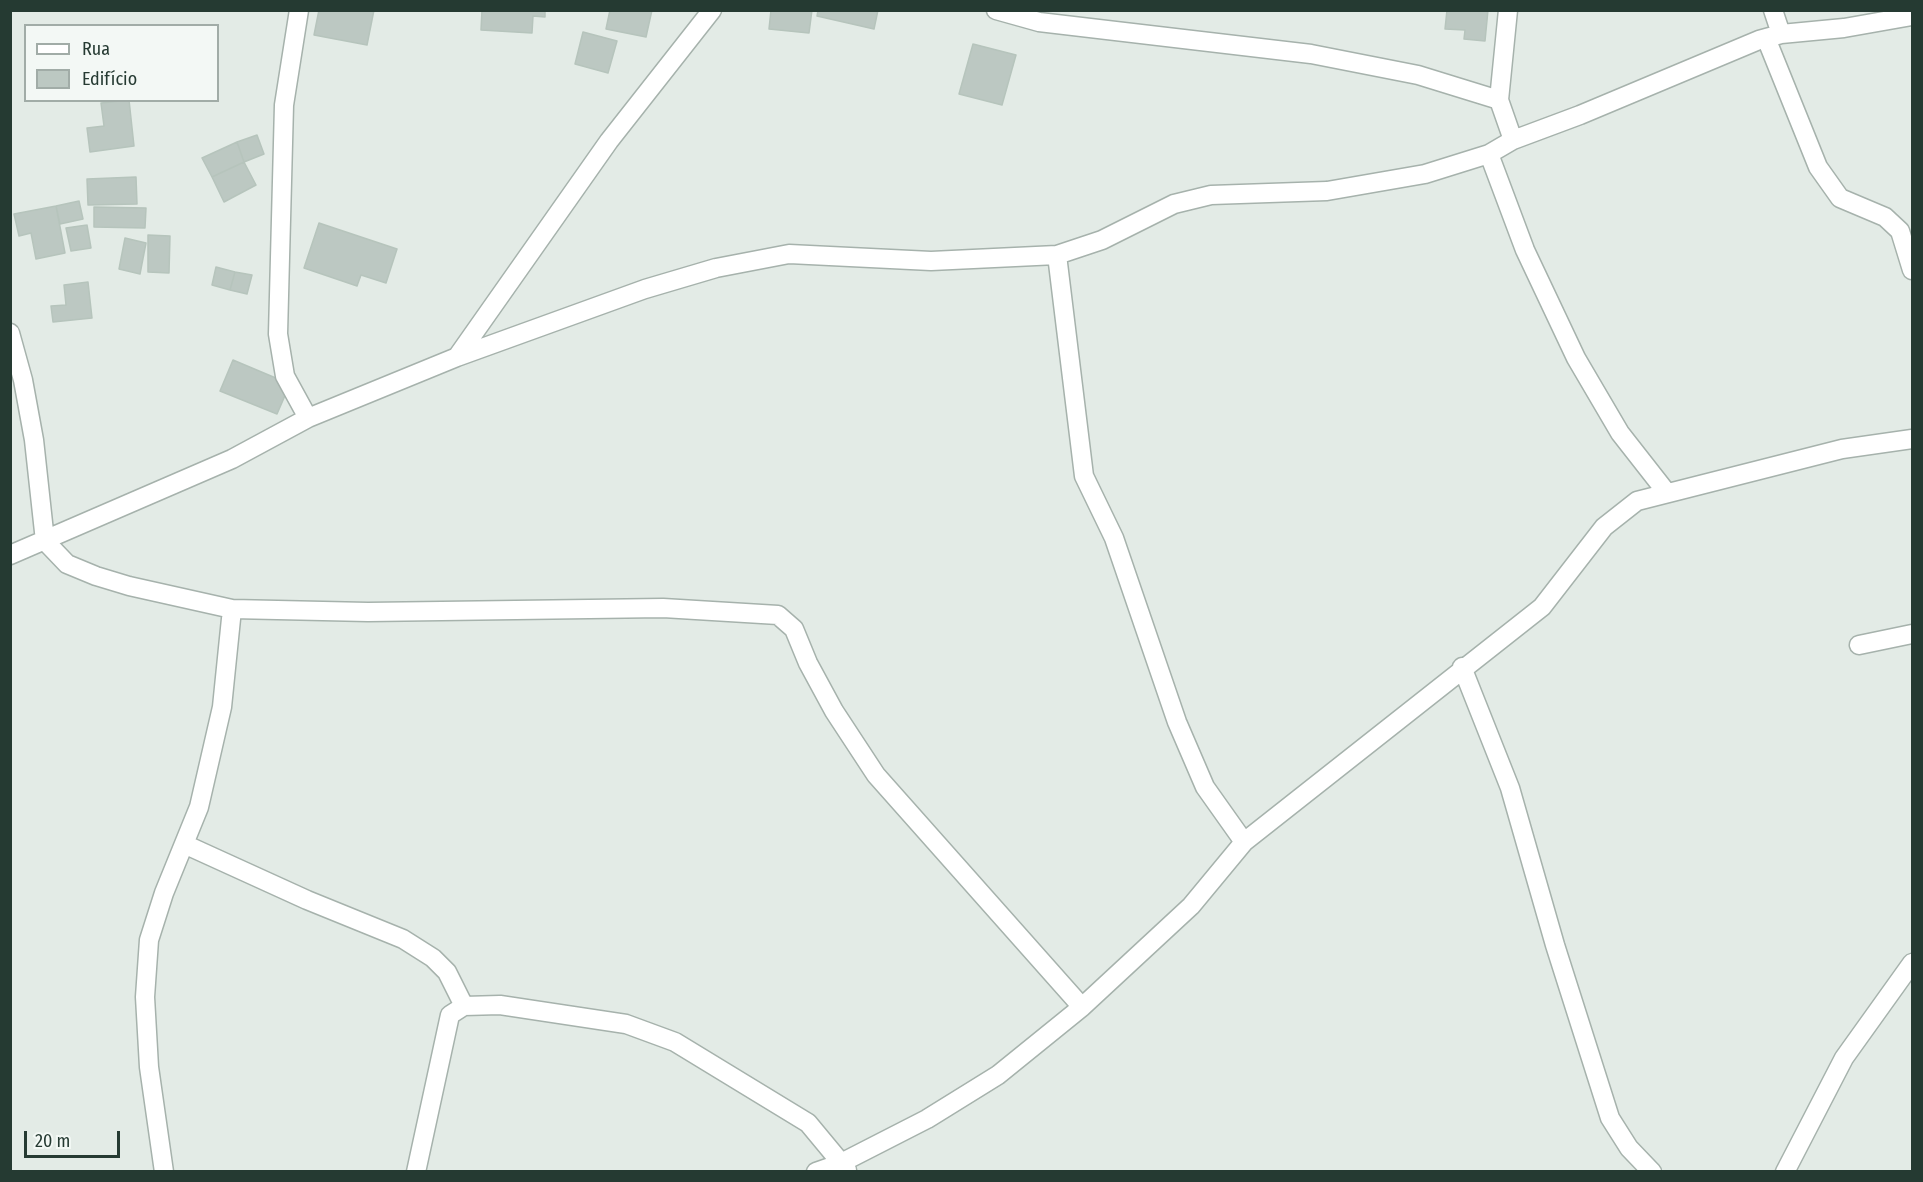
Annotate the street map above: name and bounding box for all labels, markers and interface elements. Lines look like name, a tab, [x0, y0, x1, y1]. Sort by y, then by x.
legend	[24, 24, 219, 102]
text: Rua	[82, 38, 110, 60]
text: Edifício	[82, 68, 137, 90]
scale bar	[27, 1119, 123, 1157]
text: 20 m	[35, 1130, 70, 1152]

